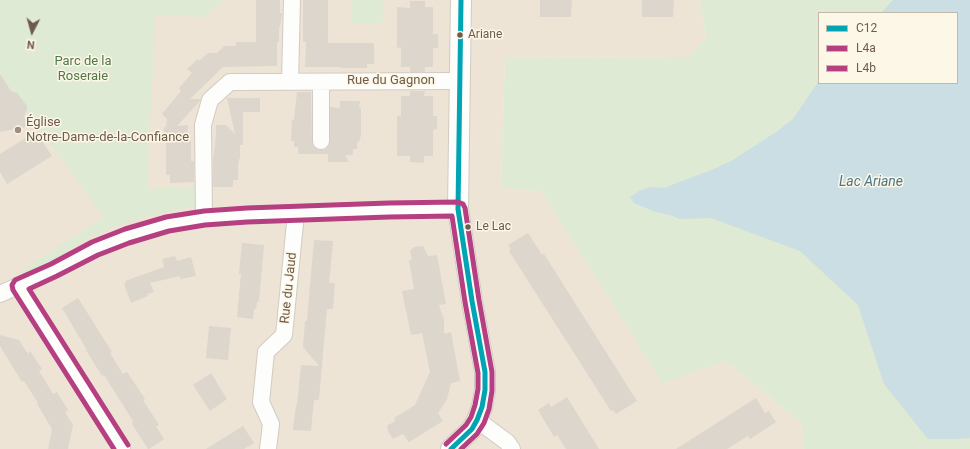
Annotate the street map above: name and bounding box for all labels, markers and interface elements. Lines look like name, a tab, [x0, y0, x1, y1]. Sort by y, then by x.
north arrow	[12, 12, 52, 52]
legend	[818, 12, 958, 84]
text: C12	[856, 21, 877, 35]
place label: Ariane	[468, 28, 502, 42]
marker: Ariane	[455, 30, 465, 40]
text: N	[26, 38, 35, 51]
text: L4a	[856, 41, 876, 55]
park label: Parc de la Roseraie	[54, 54, 112, 85]
text: L4b	[856, 61, 876, 75]
street label: Rue du Gagnon	[347, 73, 435, 89]
place label: Église Notre-Dame-de-la-Confiance	[26, 115, 189, 146]
marker: Église Notre-Dame-de-la-Confiance	[13, 125, 23, 135]
water label: Lac Ariane	[839, 174, 903, 190]
place label: Le Lac	[476, 220, 511, 234]
marker: Le Lac	[463, 222, 473, 232]
street label: Rue du Jaud	[277, 252, 301, 324]

